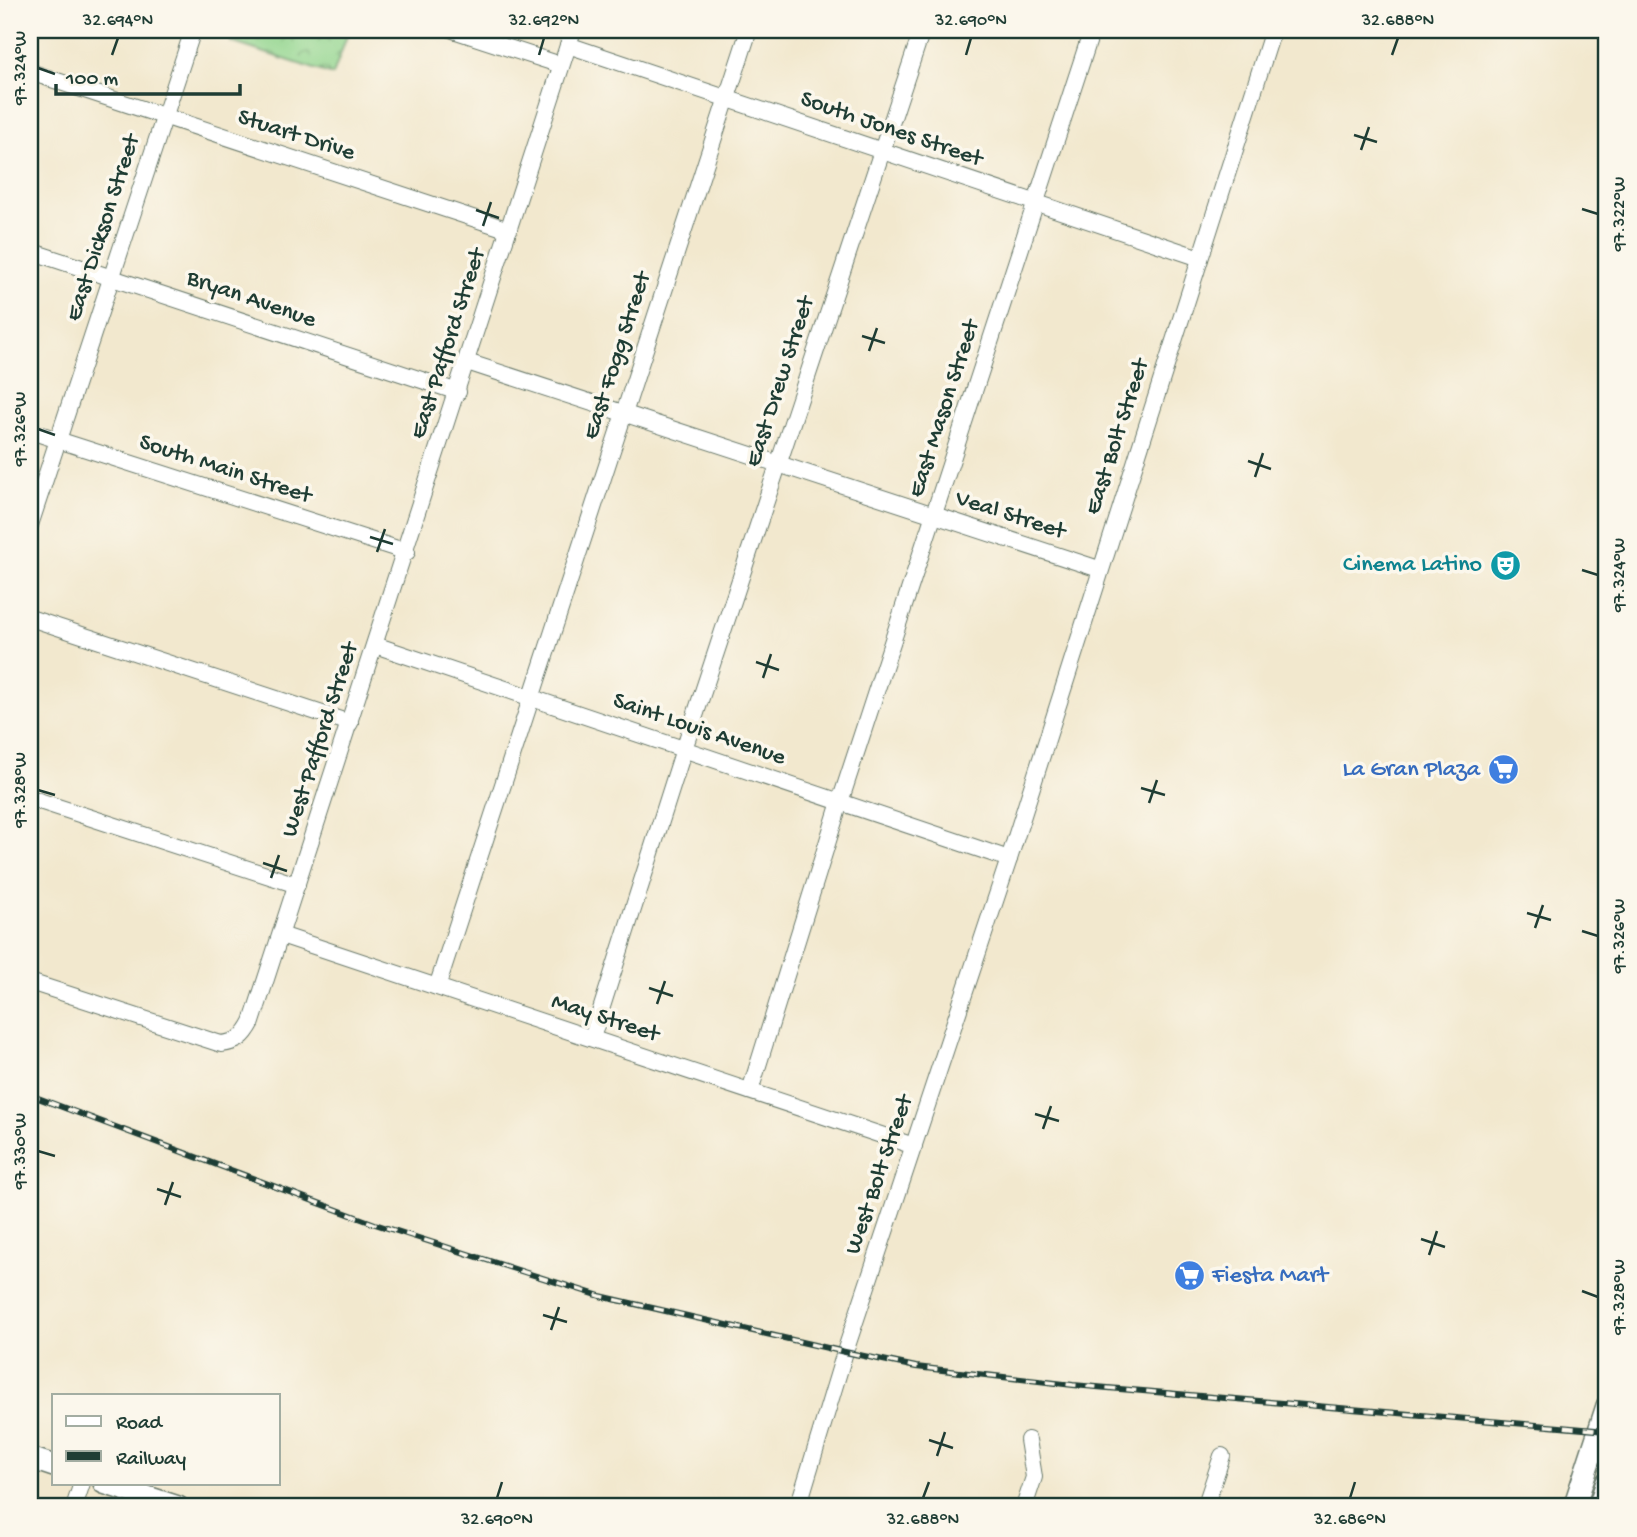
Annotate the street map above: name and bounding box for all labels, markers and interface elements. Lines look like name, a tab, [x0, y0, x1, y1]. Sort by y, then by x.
text: 32.694°N	[82, 11, 153, 32]
text: 32.692°N	[508, 11, 579, 32]
text: 32.690°N	[934, 11, 1007, 32]
text: 32.688°N	[1361, 11, 1434, 32]
text: 97.324°W	[11, 31, 32, 106]
scale bar	[56, 52, 240, 96]
text: 100 m	[65, 68, 118, 93]
street label: South Jones Street	[796, 85, 988, 175]
street label: Stuart Drive	[234, 103, 359, 169]
street label: East Dickson Street	[60, 129, 149, 325]
text: 97.322°W	[1610, 177, 1631, 252]
street label: East Pafford Street	[405, 243, 494, 443]
street label: Bryan Avenue	[181, 264, 320, 336]
street label: East Fogg Street	[577, 267, 659, 443]
street label: East Drew Street	[740, 291, 823, 471]
street label: East Mason Street	[903, 314, 988, 501]
street label: East Bolt Street	[1079, 353, 1158, 519]
text: 97.326°W	[11, 392, 32, 467]
street label: South Main Street	[135, 428, 317, 512]
street label: Veal Street	[950, 484, 1071, 548]
text: 97.324°W	[1610, 538, 1631, 613]
theatre icon: Cinema Latino	[1488, 548, 1522, 582]
place label: Cinema Latino	[1343, 551, 1482, 580]
street label: West Pafford Street	[276, 637, 367, 841]
street label: Saint Louis Avenue	[609, 687, 790, 773]
text: 97.328°W	[11, 752, 32, 829]
supermarket icon: La Gran Plaza	[1486, 753, 1520, 787]
place label: La Gran Plaza	[1342, 756, 1481, 785]
text: 97.326°W	[1610, 899, 1631, 974]
street label: May Street	[548, 988, 665, 1051]
street label: West Bolt Street	[839, 1089, 922, 1258]
text: 97.330°W	[11, 1113, 32, 1190]
supermarket icon: Fiesta Mart	[1172, 1259, 1206, 1293]
text: 97.328°W	[1610, 1259, 1631, 1336]
place label: Fiesta Mart	[1211, 1262, 1330, 1291]
legend	[52, 1394, 280, 1484]
text: Road	[116, 1412, 164, 1437]
text: Railway	[116, 1448, 186, 1473]
text: 32.690°N	[460, 1510, 533, 1531]
text: 32.688°N	[886, 1510, 959, 1531]
text: 32.686°N	[1313, 1510, 1386, 1531]

